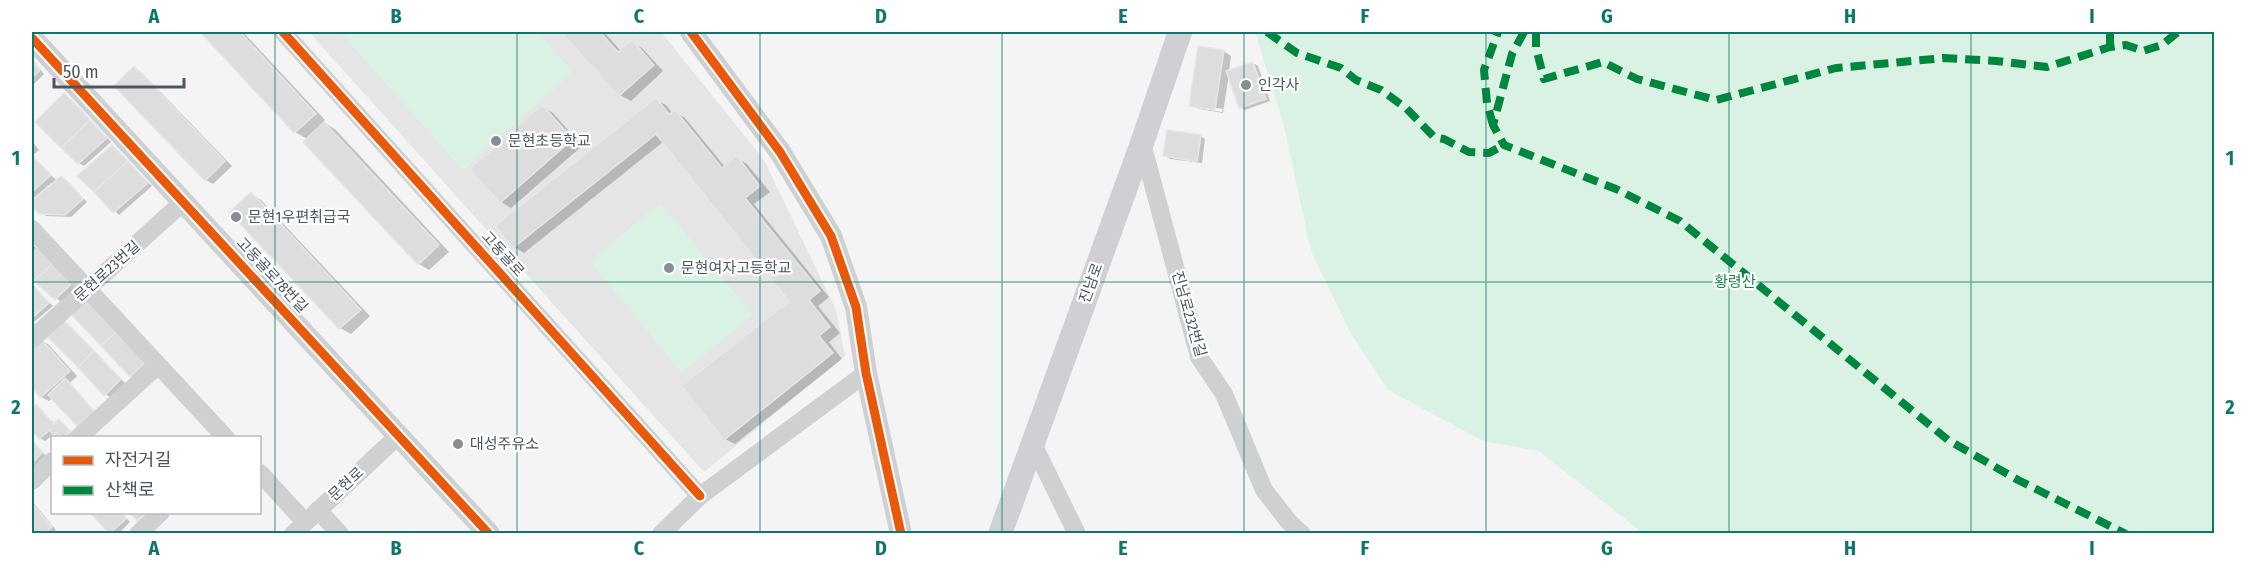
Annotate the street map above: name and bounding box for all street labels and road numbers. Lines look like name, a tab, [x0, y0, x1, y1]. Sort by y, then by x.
street label: 고동골로	[478, 227, 528, 281]
street label: 고동골로78번길	[233, 234, 311, 316]
street label: 문현로23번길	[70, 237, 144, 305]
street label: 진남로	[1075, 260, 1107, 306]
street label: 진남로232번길	[1168, 269, 1210, 359]
street label: 문현로	[325, 463, 367, 505]

